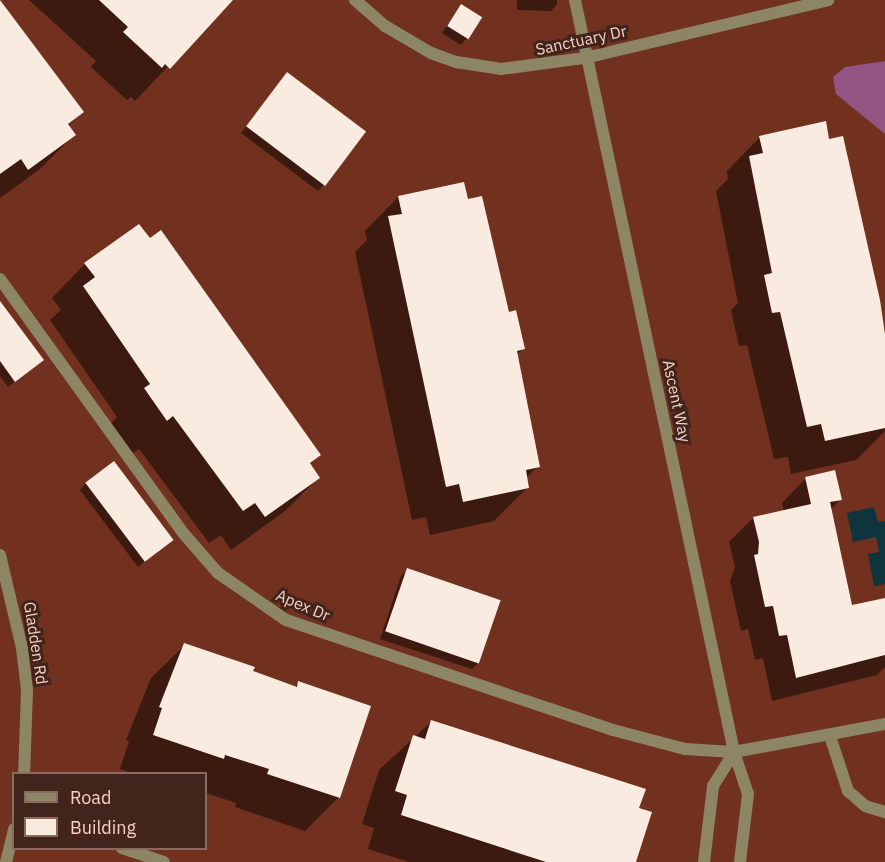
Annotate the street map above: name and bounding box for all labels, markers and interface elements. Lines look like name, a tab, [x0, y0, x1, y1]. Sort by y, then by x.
street label: Sanctuary Dr	[534, 21, 628, 59]
street label: Ascent Way	[659, 358, 695, 444]
street label: Apex Dr	[273, 585, 333, 625]
street label: Gladden Rd	[20, 600, 52, 686]
legend	[12, 772, 207, 850]
text: Road	[70, 786, 111, 809]
text: Building	[70, 816, 136, 839]

